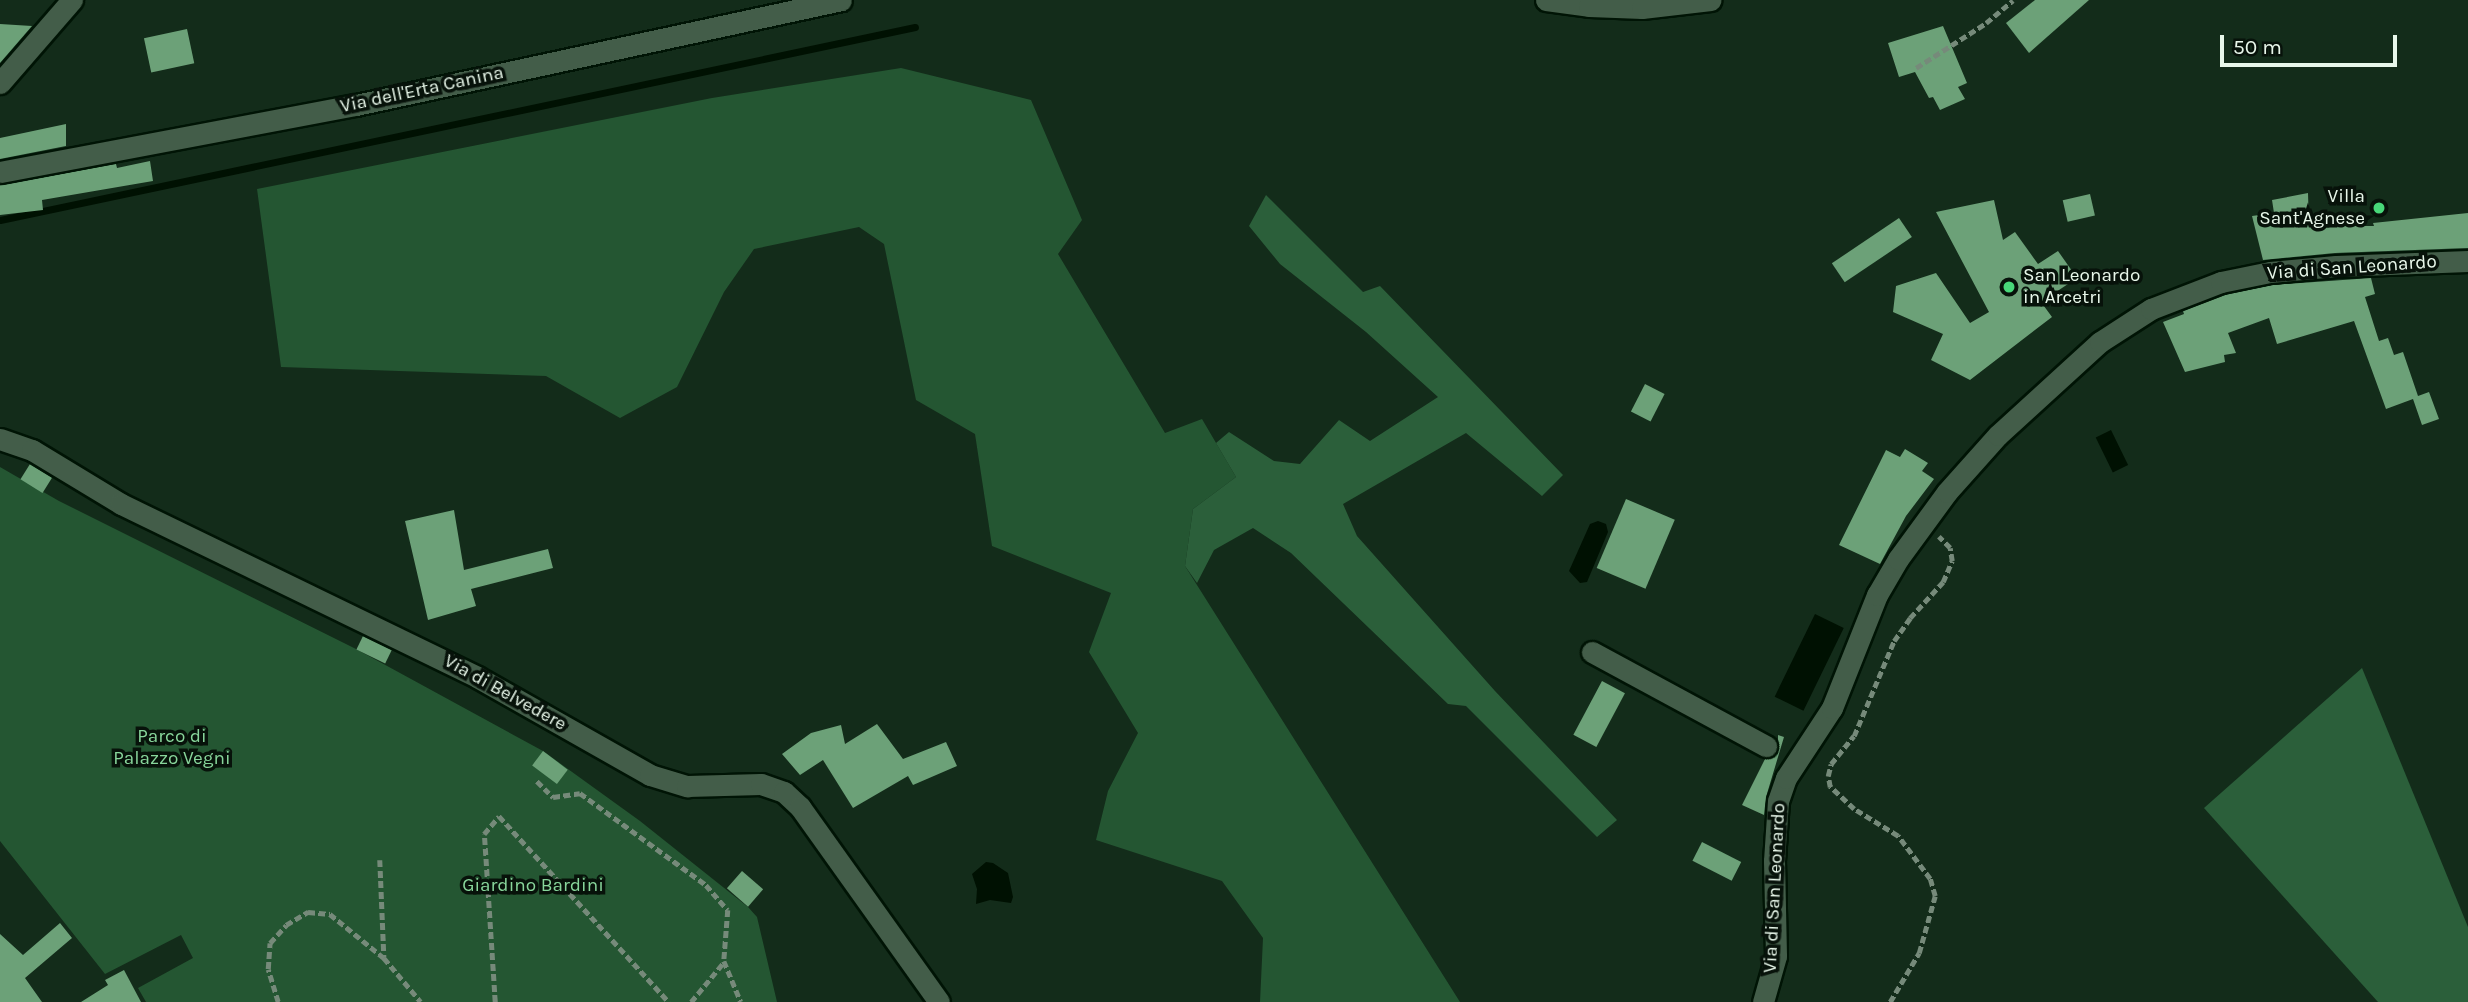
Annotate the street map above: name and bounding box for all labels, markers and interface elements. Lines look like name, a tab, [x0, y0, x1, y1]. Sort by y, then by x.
scale bar	[2223, 21, 2400, 65]
text: 50 m	[2233, 35, 2282, 59]
street label: Via dell'Erta Canina	[338, 62, 506, 118]
place label: Villa Sant'Agnese	[2259, 186, 2365, 230]
marker: Villa Sant'Agnese	[2371, 200, 2387, 216]
street label: Via di San Leonardo	[2266, 251, 2438, 285]
place label: San Leonardo in Arcetri	[2023, 265, 2140, 309]
marker: San Leonardo in Arcetri	[2001, 279, 2017, 295]
street label: Via di Belvedere	[440, 650, 570, 736]
park label: Parco di Palazzo Vegni	[113, 726, 231, 770]
street label: Via di San Leonardo	[1759, 802, 1791, 974]
park label: Giardino Bardini	[462, 875, 604, 897]

